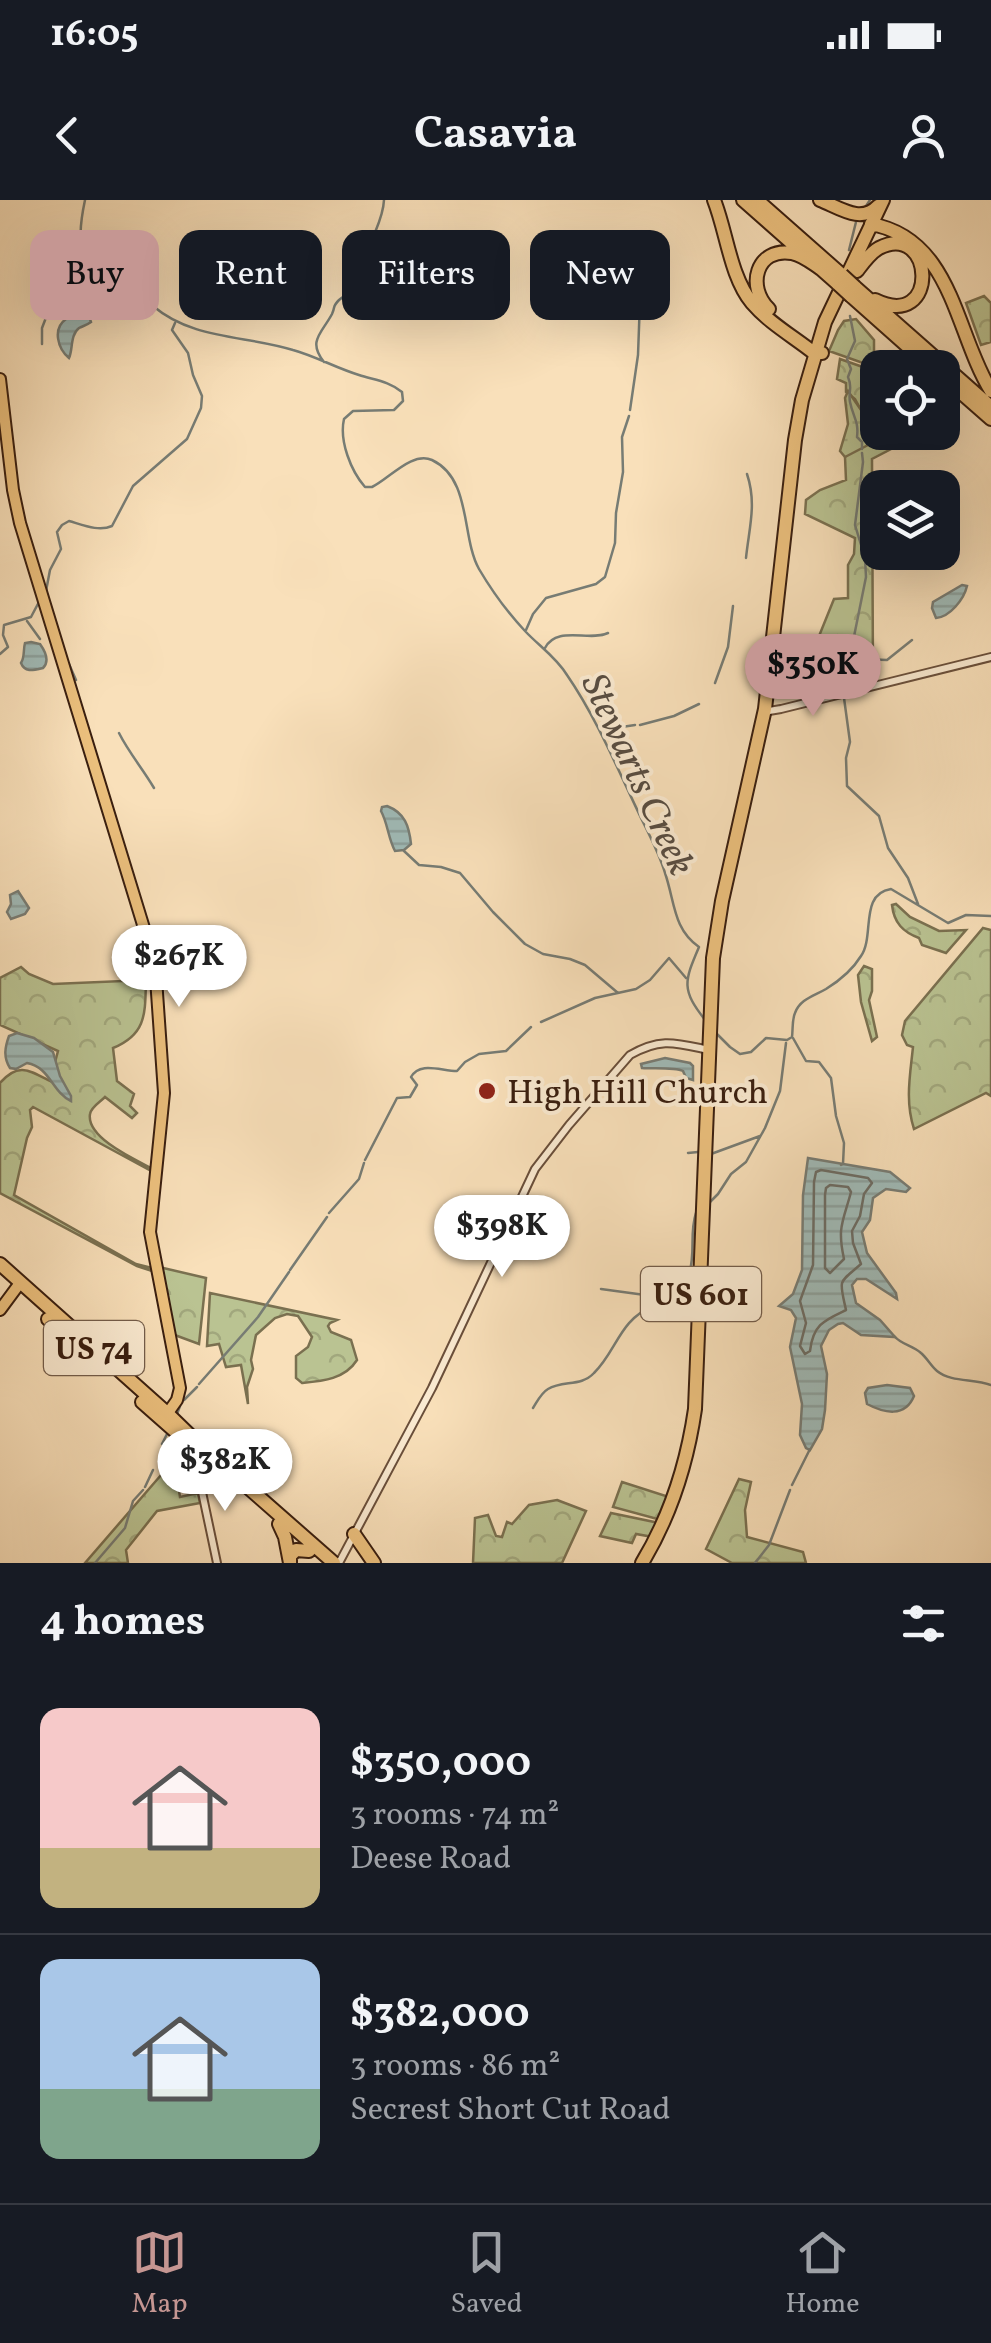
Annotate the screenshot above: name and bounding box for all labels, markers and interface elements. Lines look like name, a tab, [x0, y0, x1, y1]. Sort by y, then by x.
text: 16:05	[50, 9, 138, 62]
text: Casavia	[414, 104, 577, 167]
icon: back	[40, 108, 95, 163]
icon: person	[896, 108, 951, 163]
chip: Buy	[30, 230, 159, 320]
chip: Rent	[179, 230, 322, 320]
chip: Filters	[342, 230, 510, 320]
chip: New	[530, 230, 670, 320]
map controls	[860, 350, 960, 570]
button: locate	[860, 350, 960, 450]
button: layers	[860, 470, 960, 570]
pin: $350K	[743, 634, 883, 719]
text: $350K	[767, 644, 859, 688]
water label: Stewarts Creek	[566, 666, 706, 885]
pin: $267K	[109, 925, 249, 1010]
text: $267K	[134, 935, 224, 979]
place label: High Hill Church	[507, 1070, 768, 1118]
marker: High Hill Church	[476, 1080, 498, 1102]
pin: $398K	[432, 1195, 572, 1280]
text: $398K	[456, 1205, 548, 1249]
road number: US 601	[641, 1267, 761, 1321]
road number: US 74	[44, 1321, 144, 1375]
pin: $382K	[155, 1429, 295, 1514]
text: $382K	[179, 1439, 271, 1483]
text: 4 homes	[40, 1594, 205, 1653]
icon: filters	[896, 1596, 951, 1651]
text: $350,000	[350, 1735, 531, 1794]
icon: home	[120, 1748, 240, 1868]
text: 3 rooms · 74 m²	[350, 1794, 559, 1838]
text: Deese Road	[350, 1838, 511, 1882]
text: $382,000	[350, 1986, 530, 2045]
icon: home	[120, 1999, 240, 2119]
text: 3 rooms · 86 m²	[350, 2045, 560, 2089]
text: Secrest Short Cut Road	[350, 2089, 671, 2133]
tab: Map	[131, 2225, 188, 2324]
tab: Saved	[450, 2225, 523, 2324]
tab: Home	[785, 2225, 860, 2324]

